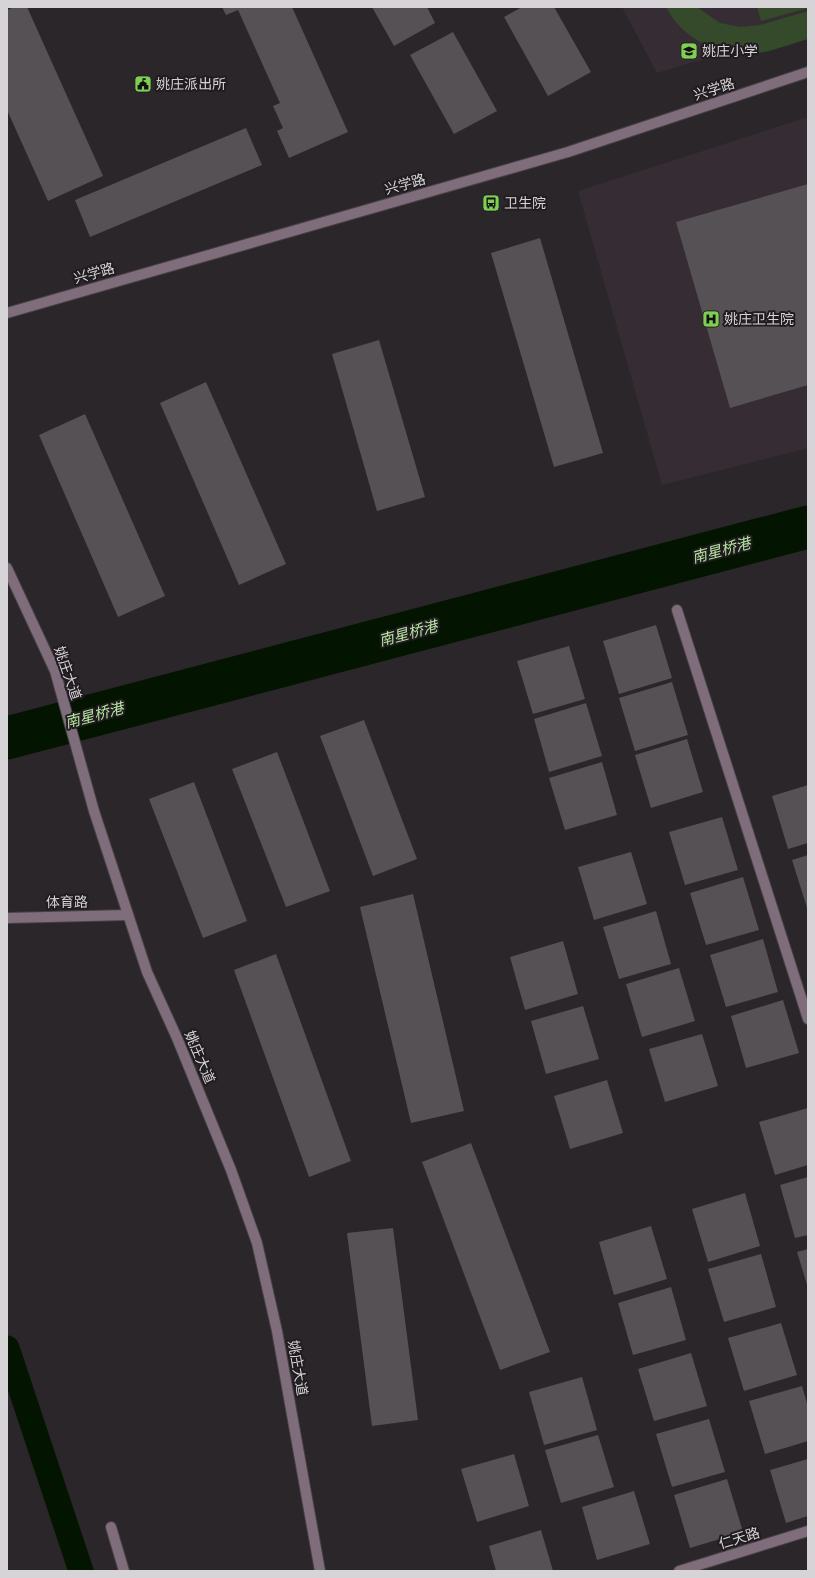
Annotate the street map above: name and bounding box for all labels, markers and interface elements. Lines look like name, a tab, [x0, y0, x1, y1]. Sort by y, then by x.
school or university icon: 姚庄小学	[679, 41, 699, 61]
place label: 姚庄小学	[702, 42, 758, 60]
public building icon: 姚庄派出所	[133, 74, 153, 94]
street label: 兴学路	[691, 74, 737, 104]
place label: 姚庄派出所	[156, 75, 226, 93]
street label: 兴学路	[382, 170, 428, 198]
bus stop icon: 卫生院	[481, 193, 501, 213]
place label: 卫生院	[504, 194, 546, 212]
street label: 兴学路	[71, 259, 117, 287]
hospital icon: 姚庄卫生院	[701, 309, 721, 329]
place label: 姚庄卫生院	[724, 310, 794, 328]
water label: 南星桥港	[690, 533, 754, 567]
water label: 南星桥港	[377, 616, 441, 650]
street label: 姚庄大道	[50, 644, 86, 702]
water label: 南星桥港	[63, 698, 127, 732]
street label: 体育路	[46, 893, 88, 911]
street label: 姚庄大道	[181, 1028, 219, 1086]
street label: 姚庄大道	[284, 1339, 312, 1397]
street label: 仁天路	[716, 1523, 762, 1553]

